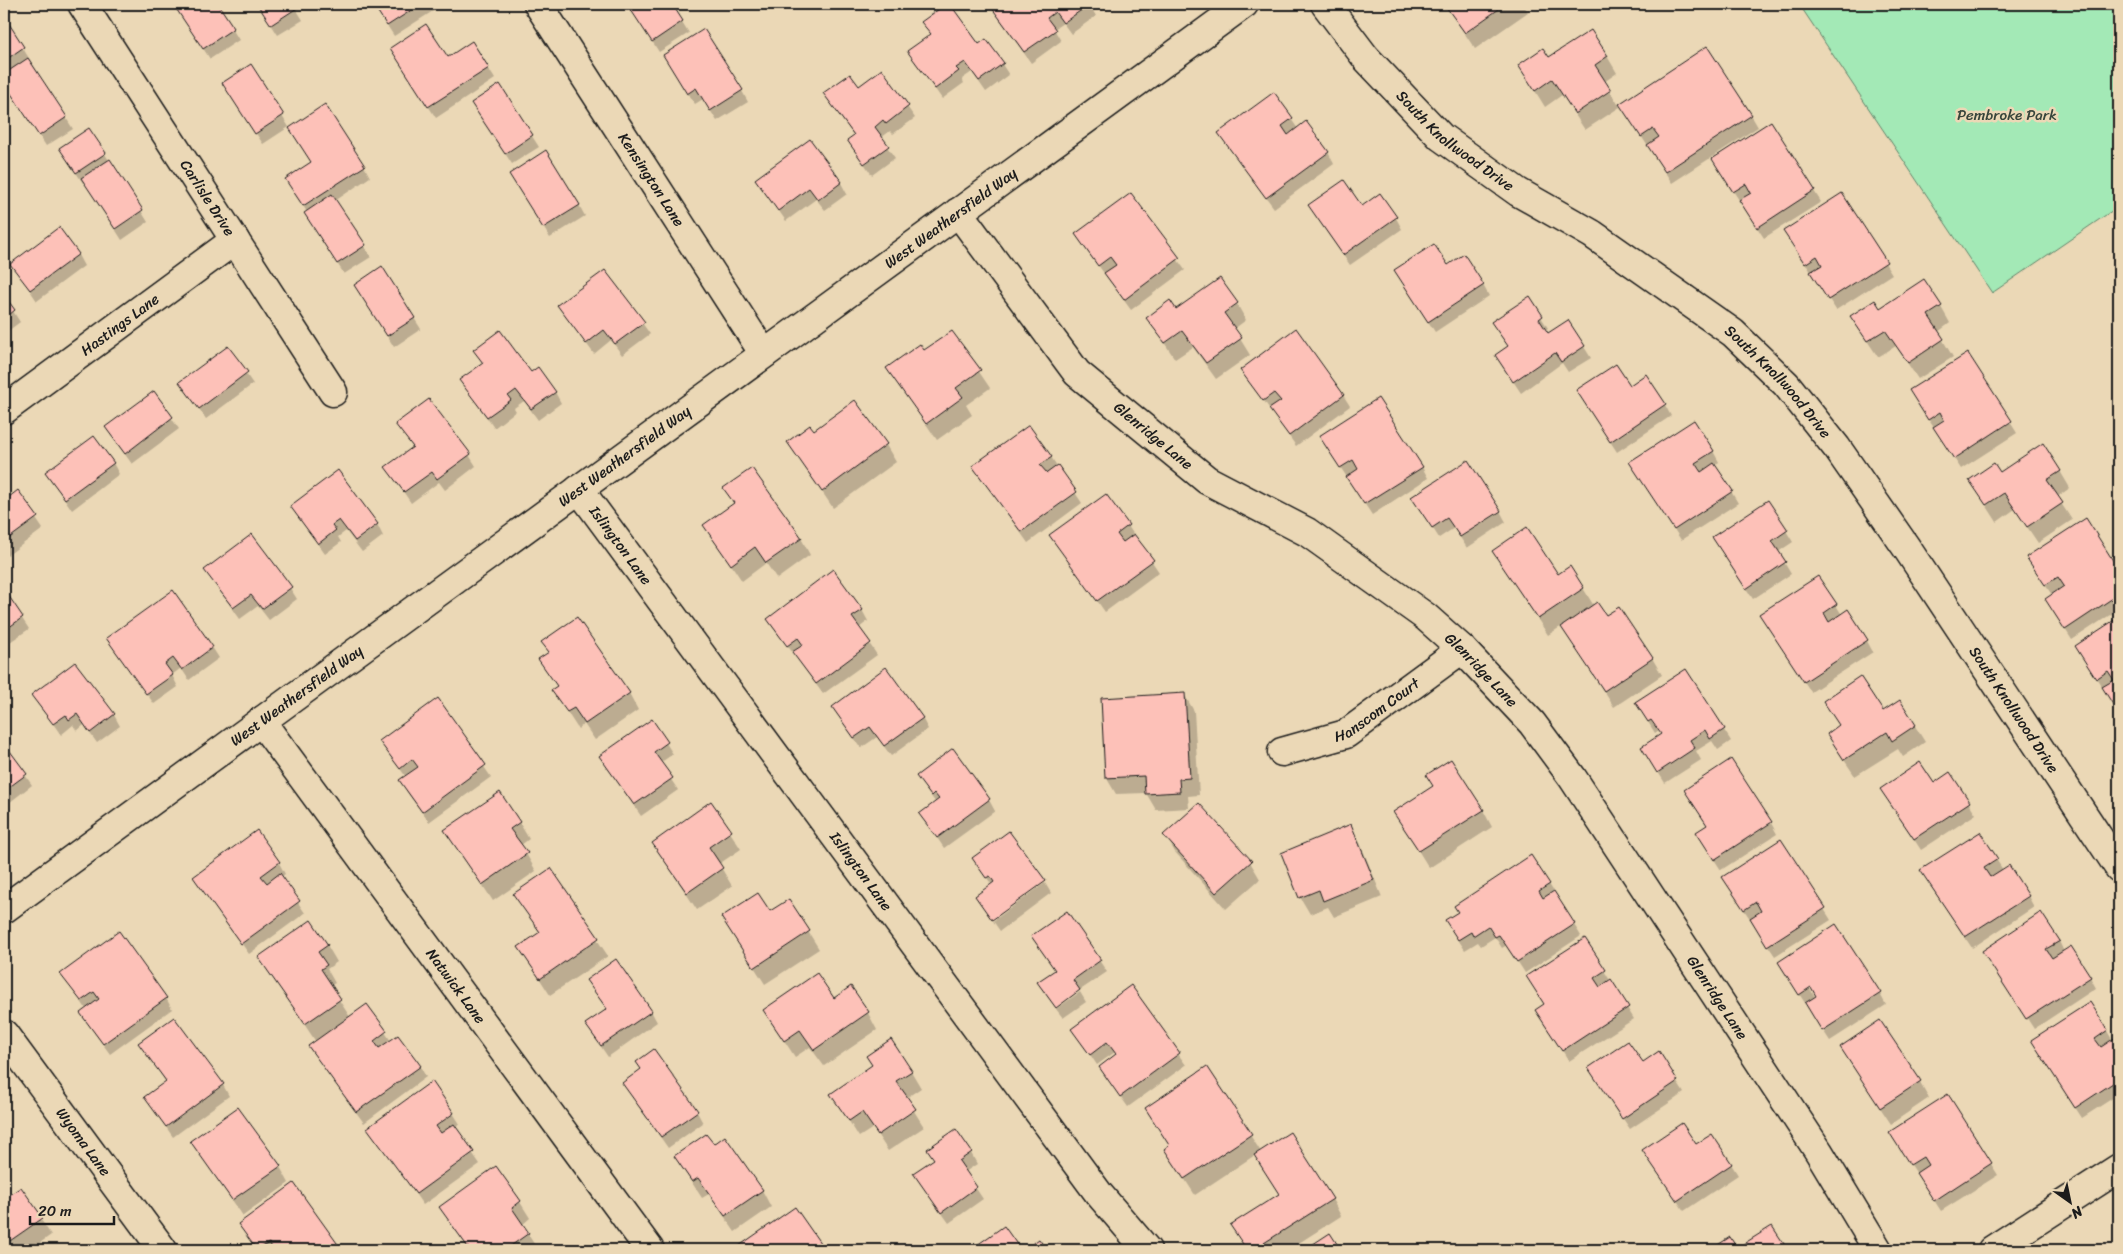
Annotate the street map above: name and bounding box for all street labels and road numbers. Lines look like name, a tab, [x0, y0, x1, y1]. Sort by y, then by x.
street label: South Knollwood Drive	[1390, 84, 1520, 199]
street label: Kensington Lane	[611, 127, 692, 232]
street label: Carlisle Drive	[173, 154, 242, 242]
street label: West Weathersfield Way	[879, 160, 1023, 276]
street label: Hastings Lane	[75, 287, 165, 363]
street label: South Knollwood Drive	[1719, 318, 1838, 445]
street label: Glenridge Lane	[1108, 395, 1199, 477]
street label: West Weathersfield Way	[552, 399, 697, 514]
street label: Islington Lane	[582, 499, 659, 591]
street label: Glenridge Lane	[1438, 626, 1524, 714]
street label: West Weathersfield Way	[224, 638, 369, 753]
street label: South Knollwood Drive	[1962, 641, 2066, 779]
street label: Hanscom Court	[1331, 670, 1426, 750]
street label: Islington Lane	[822, 825, 899, 917]
street label: Natwick Lane	[419, 943, 493, 1030]
street label: Glenridge Lane	[1680, 950, 1755, 1045]
street label: Wyoma Lane	[49, 1102, 118, 1182]

